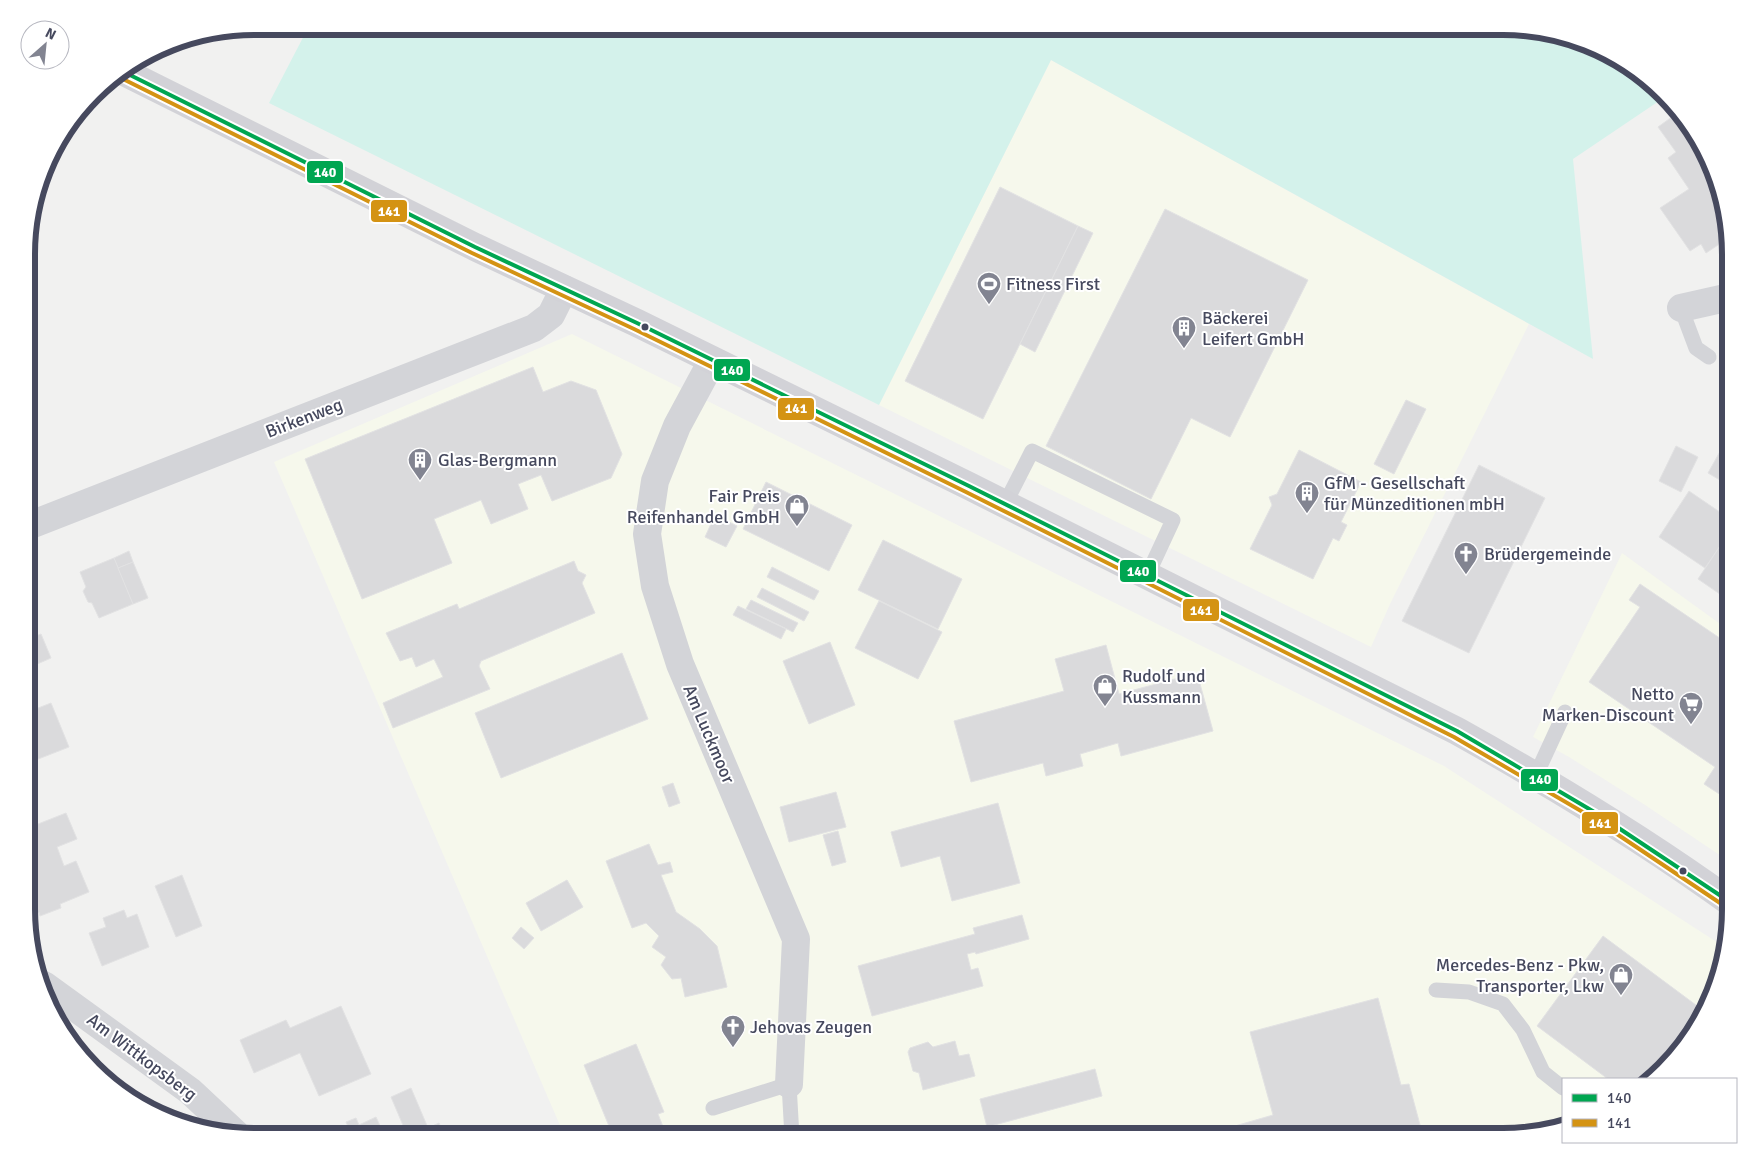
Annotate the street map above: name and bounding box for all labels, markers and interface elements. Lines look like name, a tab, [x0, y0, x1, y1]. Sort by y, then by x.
north arrow	[20, 20, 70, 70]
text: N	[42, 24, 59, 44]
line badge: 140	[306, 160, 344, 184]
text: 140	[314, 164, 337, 181]
line badge: 141	[370, 199, 408, 223]
text: 141	[378, 203, 401, 220]
sports icon: Fitness First	[976, 271, 1002, 305]
place label: Fitness First	[1006, 273, 1100, 295]
place label: Bäckerei Leifert GmbH	[1202, 307, 1304, 350]
building icon: Bäckerei Leifert GmbH	[1171, 315, 1197, 349]
unlabelled marker	[640, 322, 650, 332]
line badge: 140	[713, 358, 751, 382]
text: 140	[721, 362, 744, 379]
street label: Birkenweg	[262, 393, 346, 443]
line badge: 141	[777, 397, 815, 421]
text: 141	[785, 400, 808, 417]
building icon: Glas-Bergmann	[407, 447, 433, 481]
place label: Glas-Bergmann	[438, 449, 557, 471]
place label: GfM - Gesellschaft für Münzeditionen mbH	[1324, 472, 1505, 515]
building icon: GfM - Gesellschaft für Münzeditionen mbH	[1294, 480, 1320, 514]
place label: Fair Preis Reifenhandel GmbH	[627, 485, 780, 528]
shop icon: Fair Preis Reifenhandel GmbH	[784, 493, 810, 527]
church icon: Brüdergemeinde	[1453, 541, 1479, 575]
place label: Brüdergemeinde	[1484, 543, 1611, 565]
line badge: 140	[1119, 559, 1157, 583]
text: 140	[1127, 563, 1150, 580]
line badge: 141	[1182, 598, 1220, 622]
text: 141	[1190, 602, 1213, 619]
place label: Rudolf und Kussmann	[1122, 665, 1206, 708]
shop icon: Rudolf und Kussmann	[1092, 673, 1118, 707]
street label: Am Luckmoor	[678, 681, 740, 787]
place label: Netto Marken-Discount	[1542, 683, 1674, 726]
supermarket icon: Netto Marken-Discount	[1678, 691, 1704, 725]
line badge: 140	[1520, 768, 1559, 792]
text: 140	[1529, 771, 1552, 788]
line badge: 141	[1581, 811, 1619, 835]
text: 141	[1589, 815, 1612, 832]
unlabelled marker	[1678, 866, 1688, 876]
place label: Mercedes-Benz - Pkw, Transporter, Lkw	[1436, 954, 1604, 997]
shop icon: Mercedes-Benz - Pkw, Transporter, Lkw	[1608, 962, 1634, 996]
street label: Am Wittkopsberg	[83, 1009, 201, 1105]
church icon: Jehovas Zeugen	[720, 1014, 746, 1048]
place label: Jehovas Zeugen	[750, 1016, 872, 1038]
legend	[1562, 1078, 1737, 1143]
text: 140	[1607, 1089, 1631, 1107]
text: 141	[1607, 1114, 1631, 1132]

